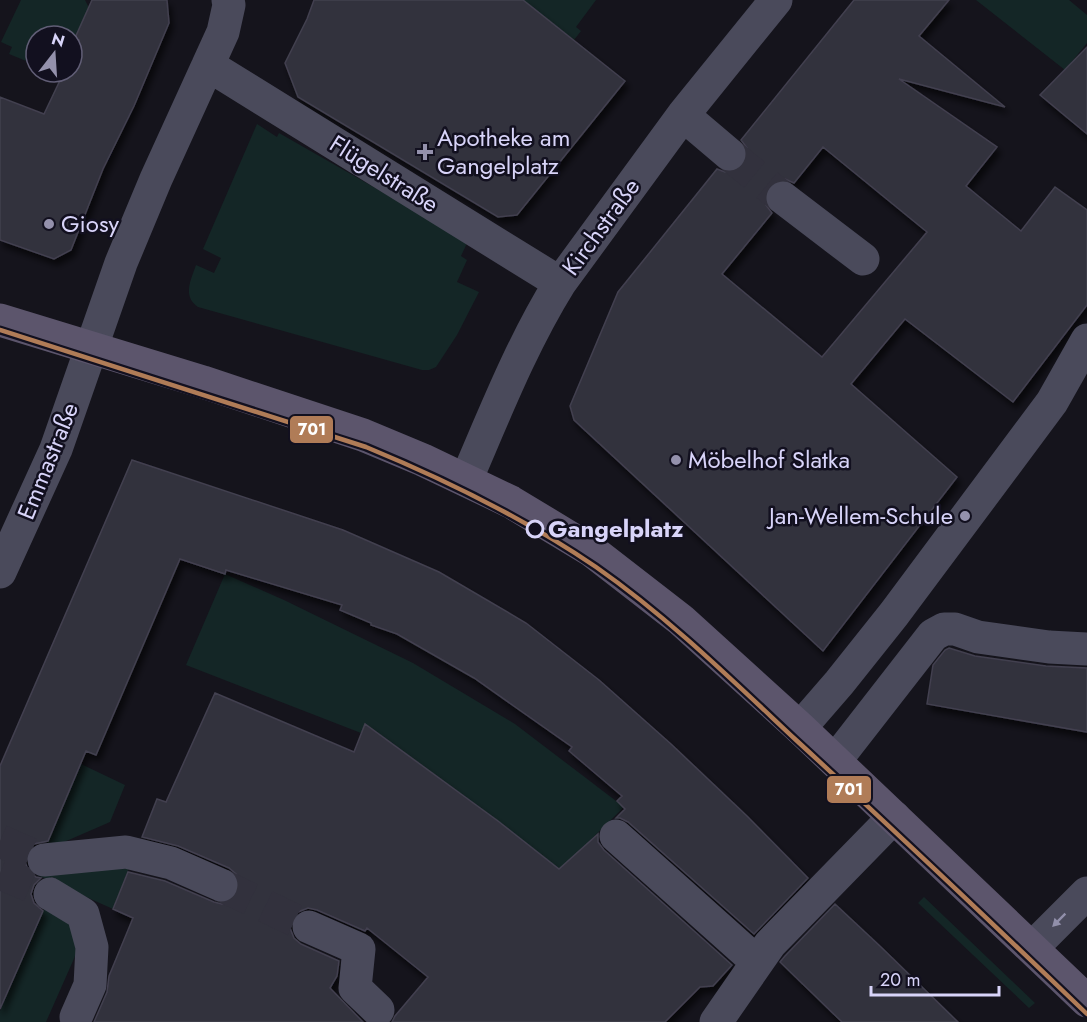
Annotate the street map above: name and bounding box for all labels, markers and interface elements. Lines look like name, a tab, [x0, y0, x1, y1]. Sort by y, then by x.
north arrow	[24, 24, 84, 84]
text: N	[49, 27, 68, 53]
place label: Apotheke am Gangelplatz	[437, 120, 570, 183]
street label: Flügelstraße	[323, 126, 446, 221]
marker: Apotheke am Gangelplatz	[418, 145, 432, 159]
street label: Kirchstraße	[553, 171, 648, 283]
place label: Giosy	[61, 206, 119, 241]
marker: Giosy	[42, 217, 56, 231]
street label: Emmastraße	[8, 397, 87, 525]
line badge: 701	[289, 415, 334, 444]
text: 701	[298, 418, 326, 441]
place label: Möbelhof Slatka	[688, 442, 850, 477]
marker: Möbelhof Slatka	[669, 453, 683, 467]
place label: Jan-Wellem-Schule	[766, 498, 953, 533]
marker: Jan-Wellem-Schule	[958, 509, 972, 523]
place label: Gangelplatz	[548, 511, 684, 546]
marker: Gangelplatz	[526, 520, 544, 538]
line badge: 701	[826, 775, 872, 804]
text: 701	[835, 778, 863, 801]
one-way arrow	[1053, 913, 1067, 927]
scale bar	[871, 959, 998, 997]
text: 20 m	[880, 967, 920, 993]

